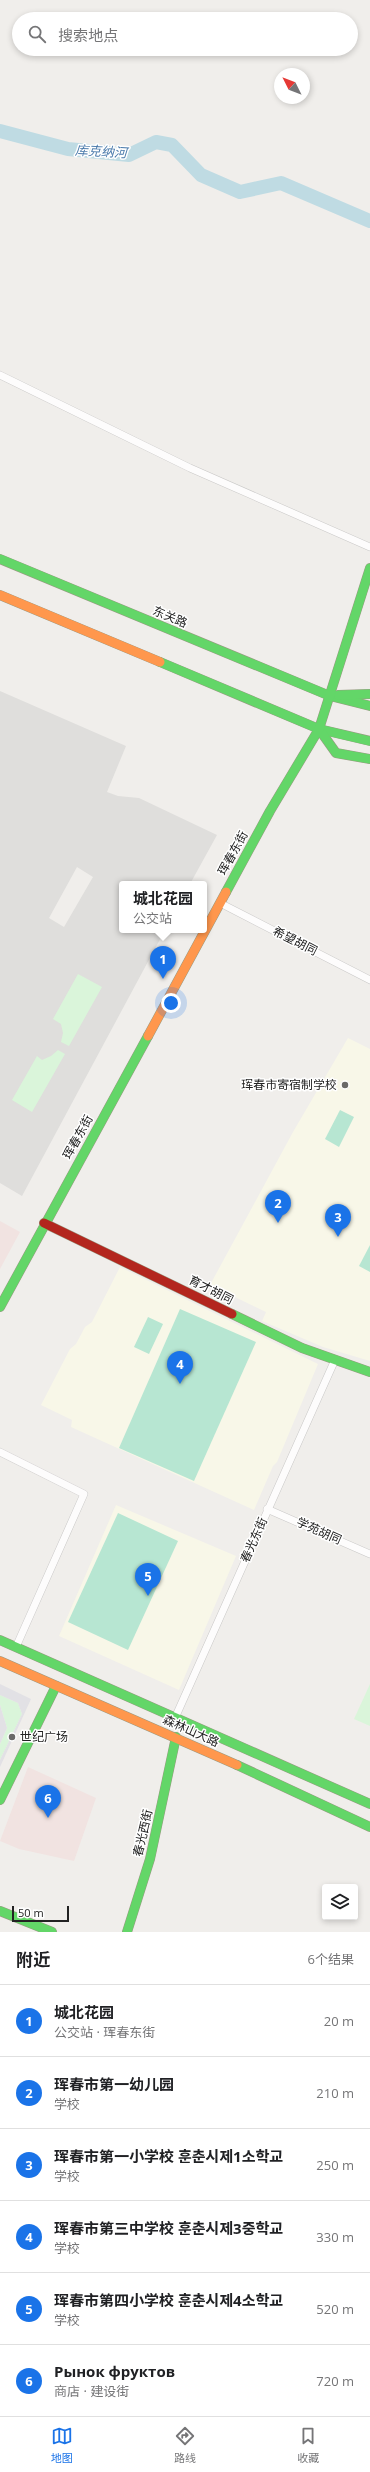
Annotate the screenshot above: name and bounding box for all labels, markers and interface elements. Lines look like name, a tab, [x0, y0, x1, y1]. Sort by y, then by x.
search box	[12, 12, 358, 56]
icon: search	[26, 23, 48, 45]
text: 搜索地点	[58, 25, 118, 45]
north arrow	[274, 68, 310, 104]
water label: 库克纳河	[75, 141, 130, 162]
street label: 东关路	[150, 602, 190, 631]
street label: 珲春东街	[213, 828, 252, 878]
popup	[119, 881, 207, 933]
text: 城北花园	[133, 888, 193, 908]
text: 公交站	[133, 909, 172, 927]
street label: 希望胡同	[270, 922, 320, 959]
pin: 1	[150, 946, 176, 979]
your location	[161, 993, 181, 1013]
place label: 珲春市寄宿制学校	[241, 1076, 337, 1093]
marker: 珲春市寄宿制学校	[340, 1080, 350, 1090]
street label: 珲春东街	[58, 1112, 97, 1162]
pin: 2	[265, 1190, 291, 1223]
pin: 3	[325, 1204, 351, 1237]
street label: 育才胡同	[186, 1271, 236, 1308]
pin: 4	[167, 1351, 193, 1384]
street label: 学苑胡同	[294, 1513, 345, 1548]
street label: 春光东街	[236, 1514, 271, 1565]
pin: 5	[135, 1563, 161, 1596]
street label: 森林山大路	[160, 1711, 222, 1751]
place label: 世纪广场	[20, 1728, 68, 1745]
marker: 世纪广场	[7, 1732, 17, 1742]
pin: 6	[35, 1785, 61, 1818]
street label: 春光西街	[129, 1808, 156, 1858]
map controls	[322, 1884, 358, 1920]
button: layers	[322, 1884, 358, 1920]
scale bar	[12, 1904, 69, 1923]
text: 50 m	[18, 1905, 44, 1920]
text: 附近	[16, 1948, 50, 1971]
text: 6个结果	[308, 1950, 354, 1968]
text: 城北花园	[54, 2002, 114, 2022]
text: 1	[25, 2012, 33, 2030]
text: 20 m	[324, 2012, 354, 2030]
text: 公交站 · 珲春东街	[54, 2023, 155, 2041]
text: 珲春市第一幼儿园	[54, 2074, 174, 2094]
text: 2	[25, 2084, 33, 2102]
text: 210 m	[316, 2084, 354, 2102]
text: 学校	[54, 2095, 80, 2113]
text: 珲春市第一小学校 훈춘시제1소학교	[54, 2146, 283, 2166]
text: 3	[25, 2156, 33, 2174]
text: 250 m	[316, 2156, 354, 2174]
text: 学校	[54, 2167, 80, 2185]
text: 珲春市第三中学校 훈춘시제3중학교	[54, 2218, 283, 2238]
text: 4	[25, 2228, 33, 2246]
text: 330 m	[316, 2228, 354, 2246]
text: 学校	[54, 2239, 80, 2257]
text: 珲春市第四小学校 훈춘시제4소학교	[54, 2290, 283, 2310]
text: 5	[25, 2300, 33, 2318]
text: 520 m	[316, 2300, 354, 2318]
text: 学校	[54, 2311, 80, 2329]
text: Рынок фруктов	[54, 2361, 175, 2381]
text: 6	[25, 2372, 33, 2390]
text: 720 m	[316, 2372, 354, 2390]
text: 商店 · 建设街	[54, 2382, 129, 2400]
tab: 地图	[51, 2425, 73, 2465]
tab: 路线	[174, 2425, 196, 2465]
tab: 收藏	[297, 2425, 319, 2465]

